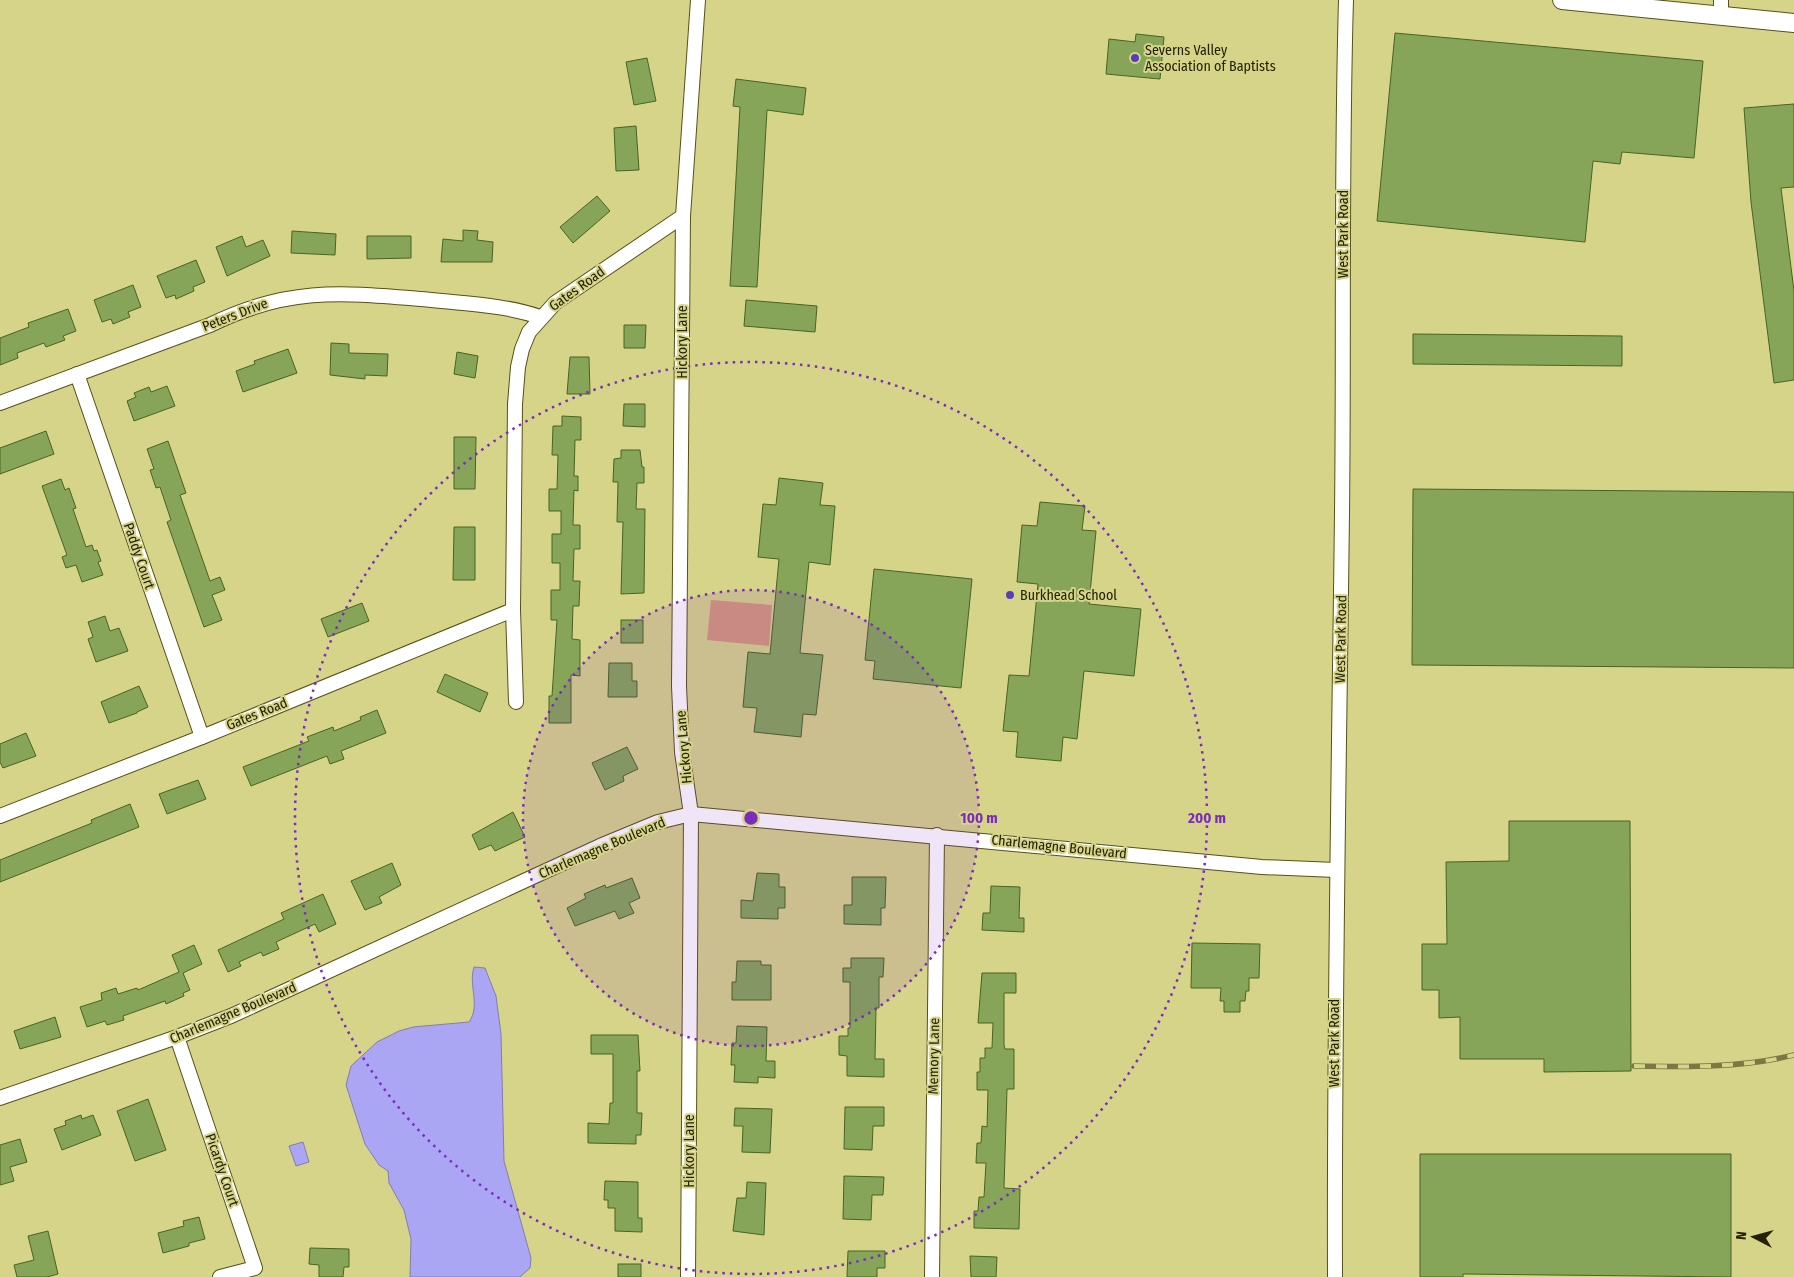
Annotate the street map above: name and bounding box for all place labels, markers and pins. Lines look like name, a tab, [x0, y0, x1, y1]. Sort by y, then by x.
place label: Severns Valley Association of Baptists	[1145, 42, 1276, 75]
marker: Severns Valley Association of Baptists	[1129, 52, 1141, 64]
place label: Burkhead School	[1020, 587, 1117, 604]
marker: Burkhead School	[1004, 589, 1016, 601]
centre of rings	[742, 809, 760, 827]

